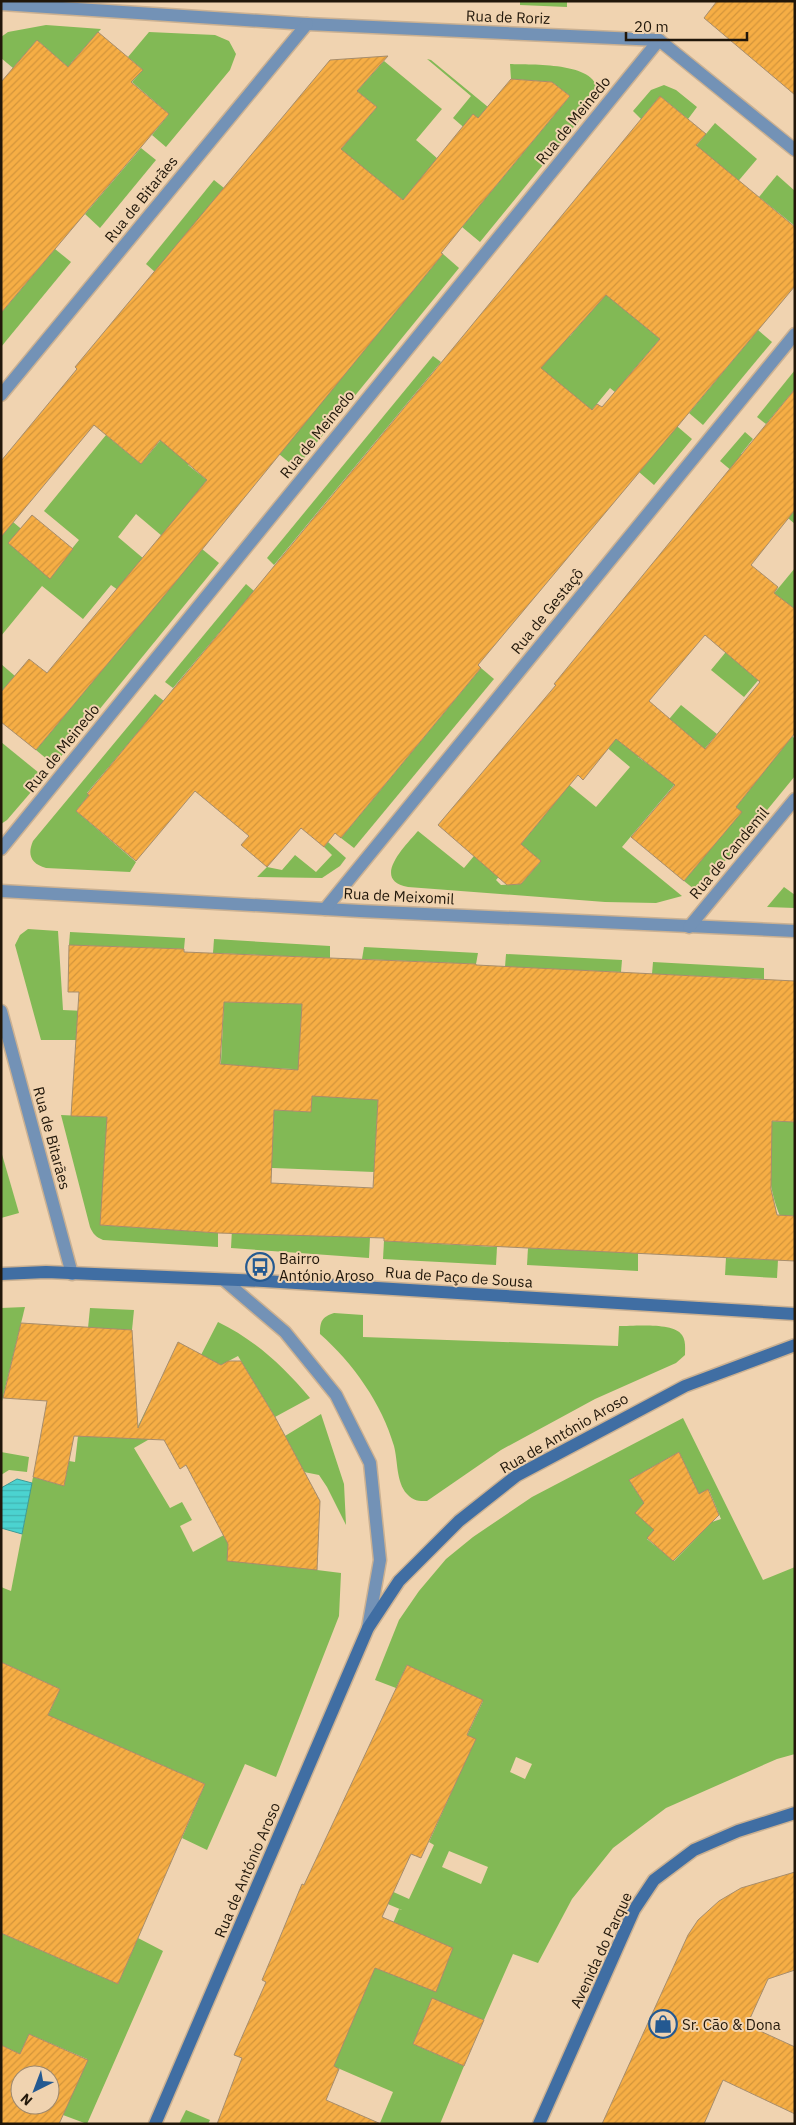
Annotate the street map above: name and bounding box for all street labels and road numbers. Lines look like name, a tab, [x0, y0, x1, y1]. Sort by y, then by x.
street label: Rua de Roriz	[466, 6, 550, 28]
street label: Rua de Meinedo	[532, 72, 614, 168]
street label: Rua de Bitarães	[100, 152, 182, 246]
street label: Rua de Meinedo	[276, 386, 358, 482]
street label: Rua de Gestaçô	[507, 564, 587, 658]
street label: Rua de Meinedo	[21, 700, 103, 796]
street label: Rua de Candemil	[685, 803, 773, 903]
street label: Rua de Meixomil	[343, 884, 455, 908]
street label: Rua de Bitarães	[29, 1084, 75, 1192]
street label: Rua de Paço de Sousa	[385, 1262, 533, 1292]
street label: Rua de António Aroso	[496, 1388, 632, 1478]
street label: Rua de António Aroso	[210, 1799, 284, 1941]
street label: Avenida do Parque	[566, 1889, 636, 2011]

